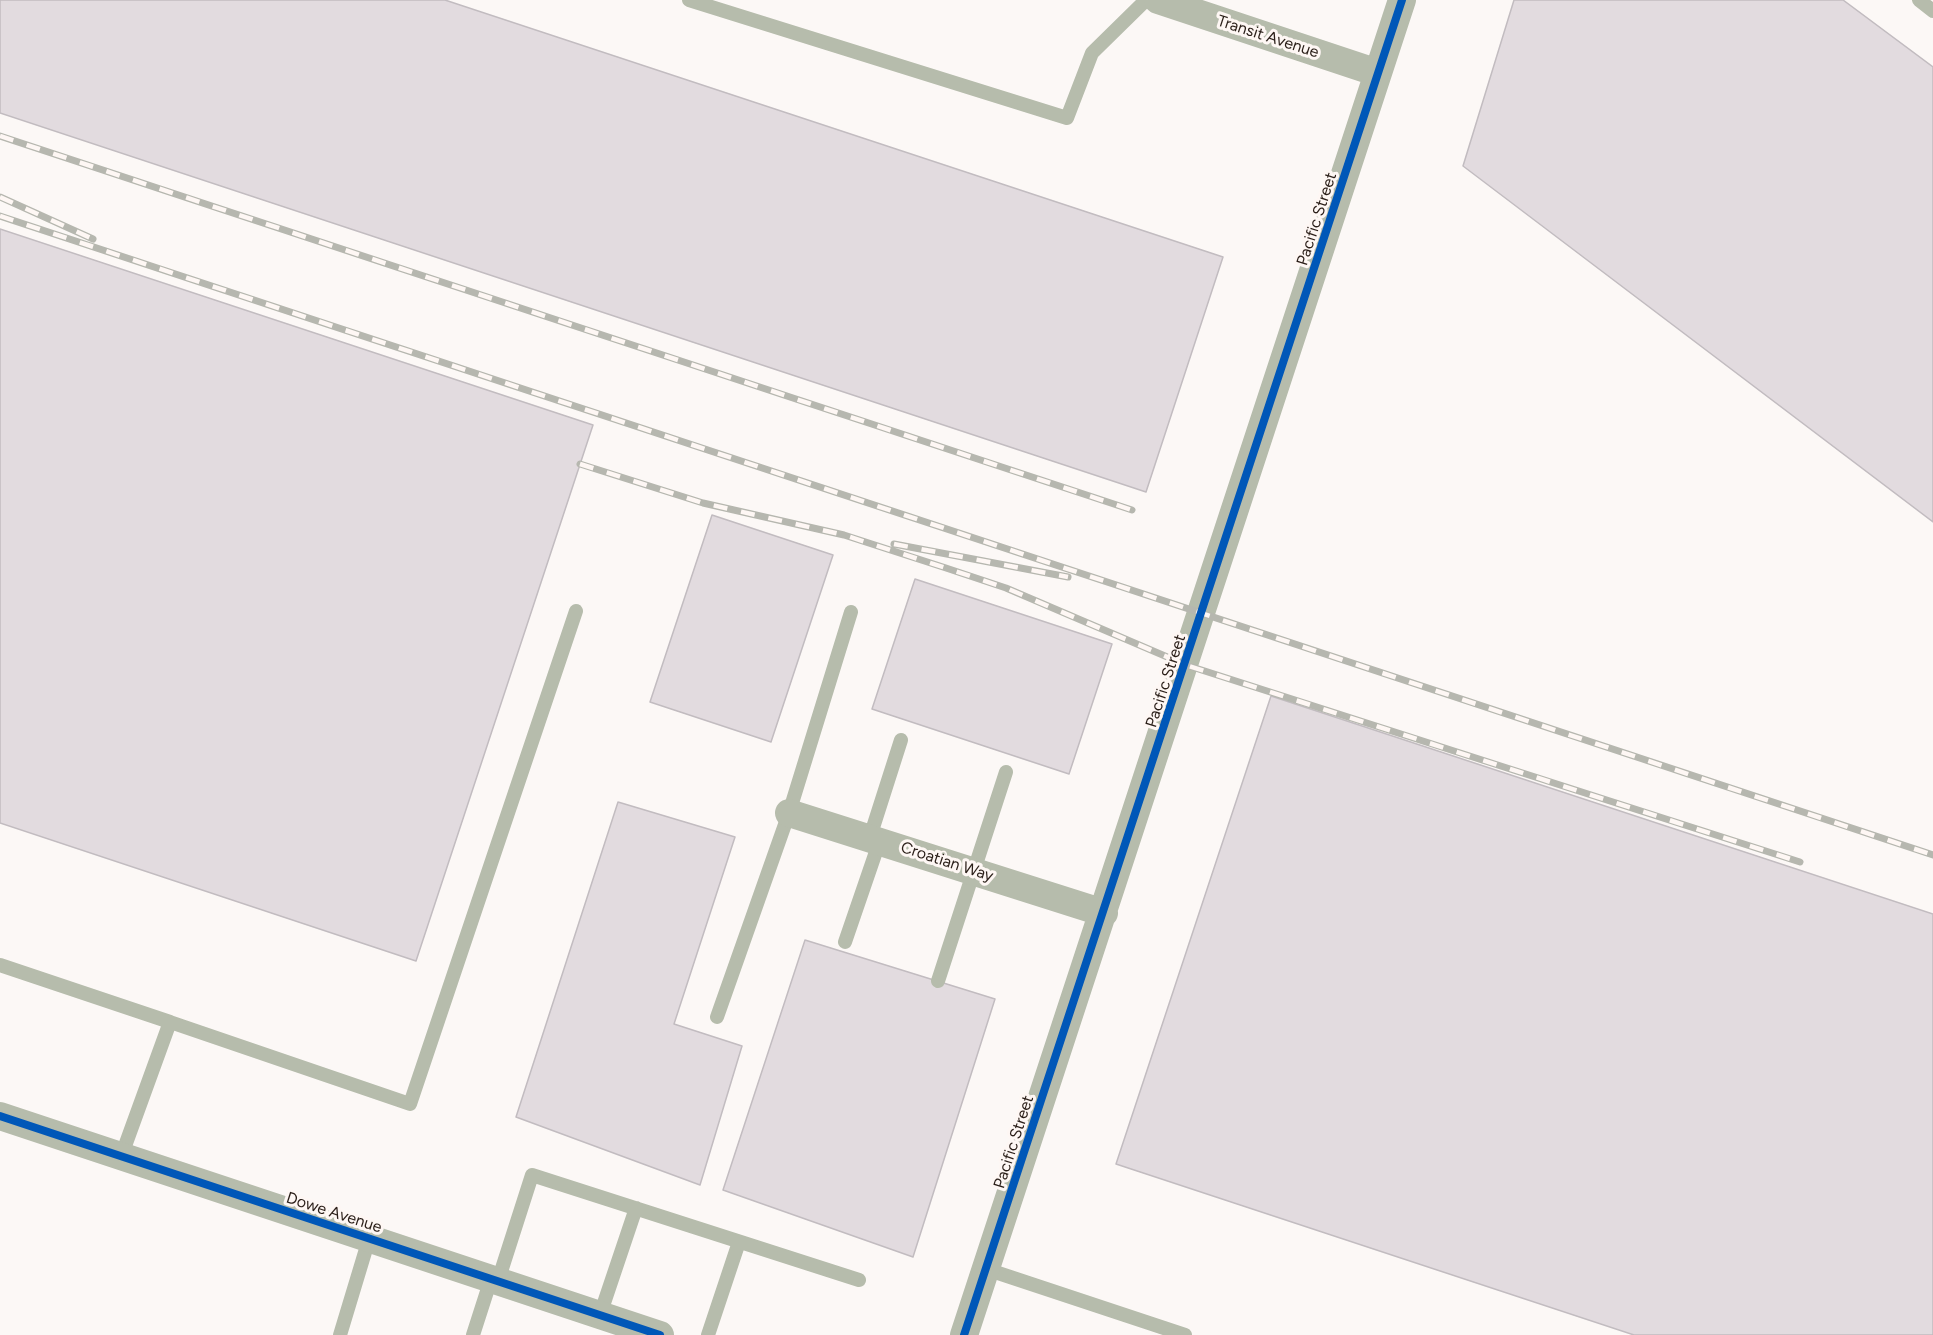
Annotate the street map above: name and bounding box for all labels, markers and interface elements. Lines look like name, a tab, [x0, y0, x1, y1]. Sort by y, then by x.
street label: Transit Avenue	[1215, 12, 1321, 62]
street label: Pacific Street	[1293, 170, 1341, 268]
street label: Pacific Street	[1142, 632, 1190, 730]
street label: Croatian Way	[898, 838, 996, 886]
street label: Pacific Street	[990, 1093, 1038, 1191]
street label: Dowe Avenue	[284, 1189, 384, 1237]

